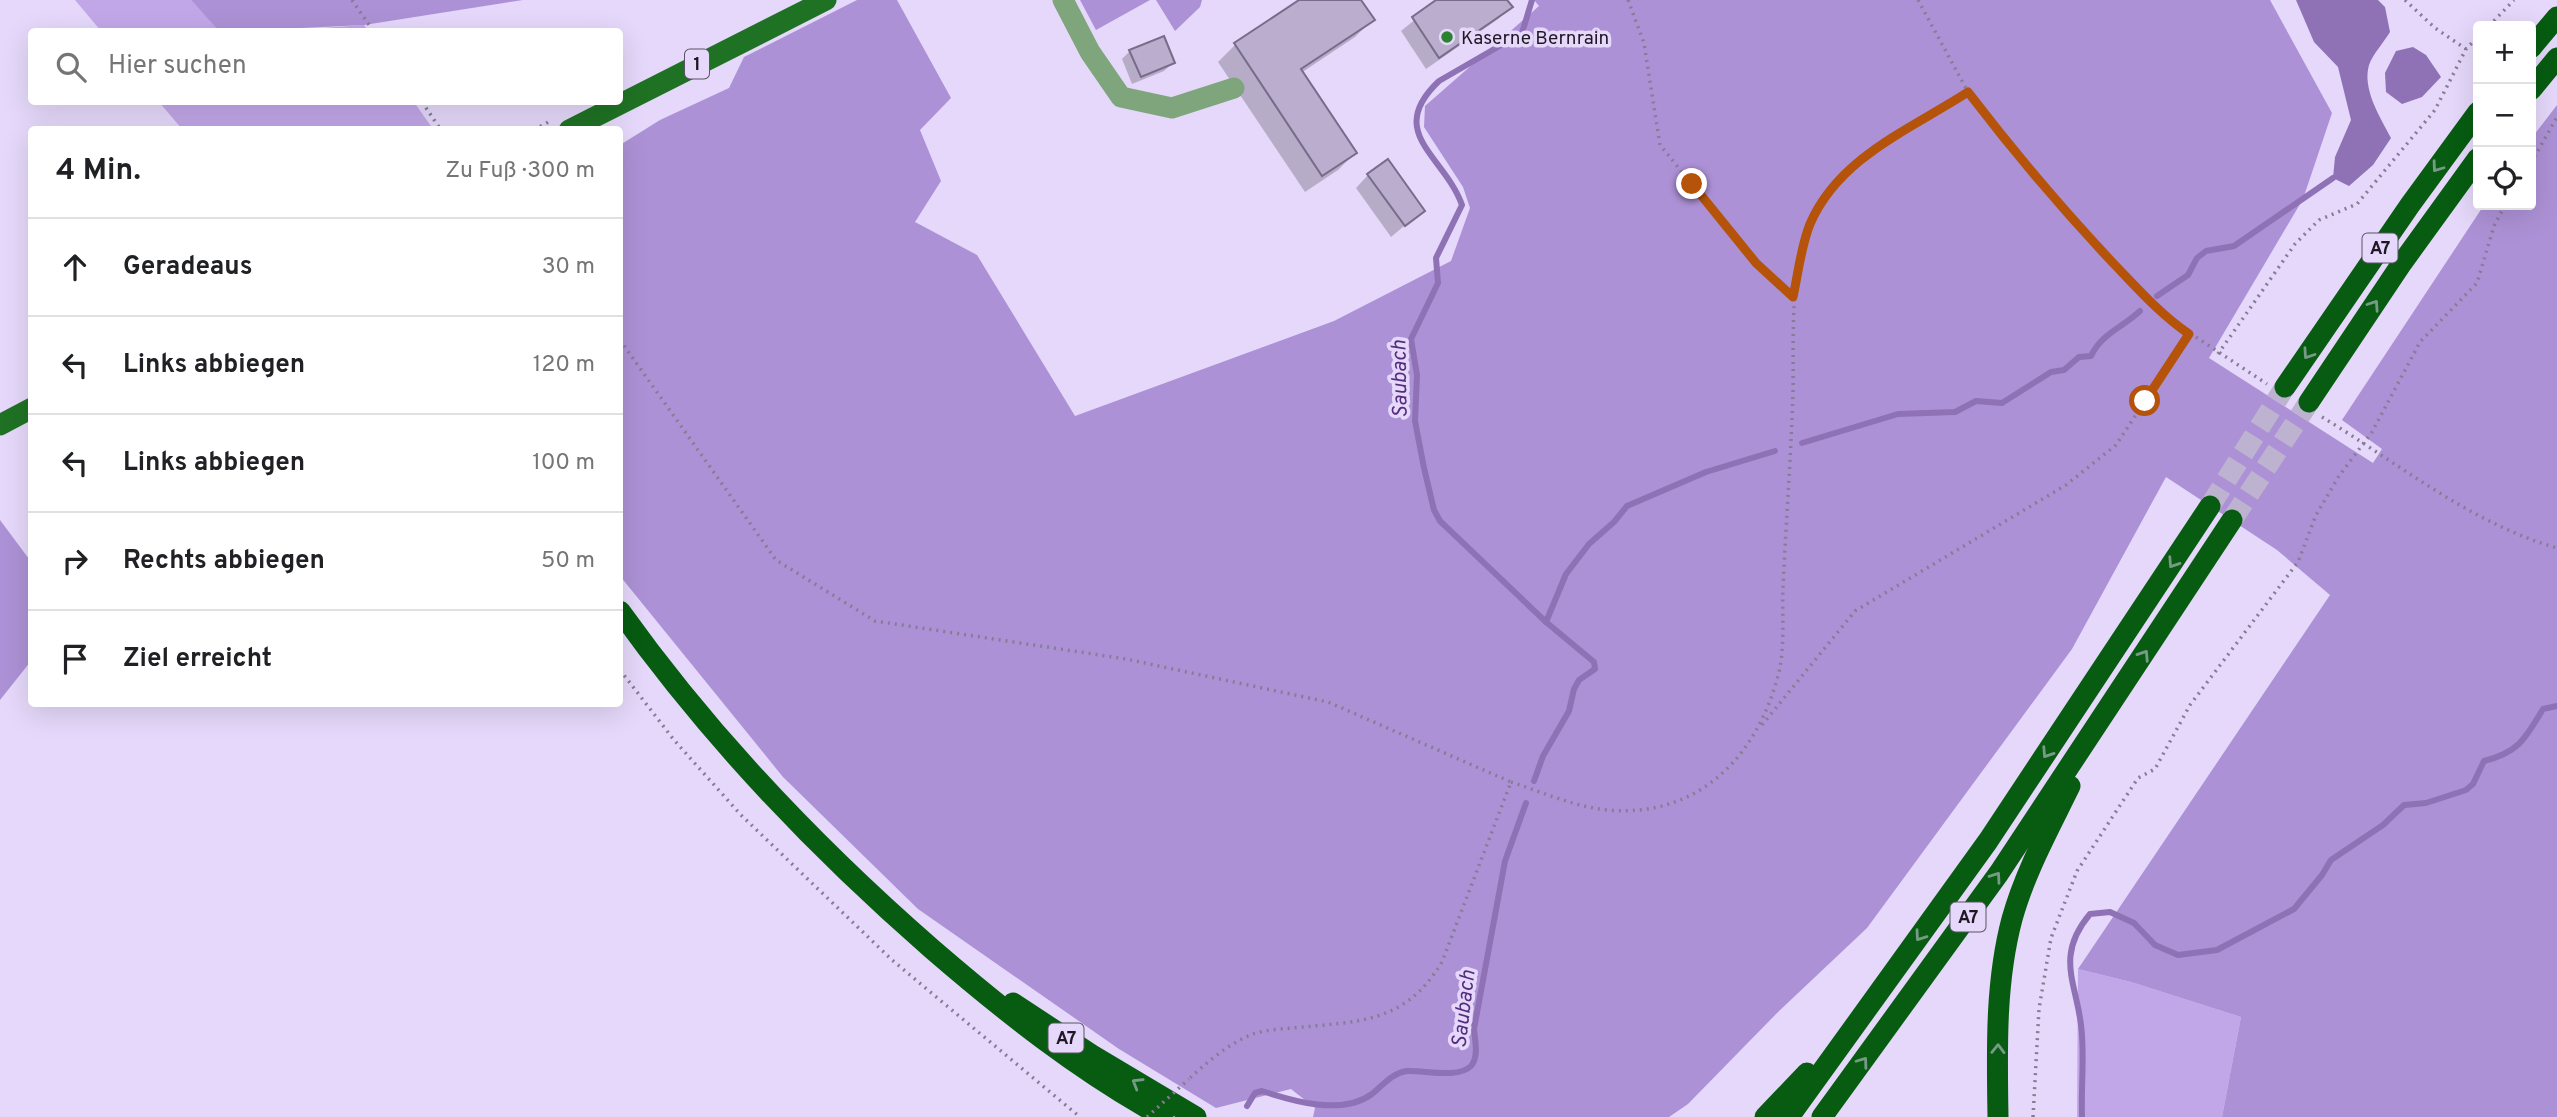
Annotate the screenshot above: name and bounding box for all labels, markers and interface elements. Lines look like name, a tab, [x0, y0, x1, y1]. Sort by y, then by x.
map controls	[2473, 21, 2536, 210]
button: +	[2473, 21, 2536, 84]
place label: Kaserne Bernrain	[1461, 27, 1609, 51]
search box	[28, 28, 623, 105]
marker: Kaserne Bernrain	[1439, 29, 1455, 45]
icon: search	[52, 48, 90, 86]
text: Hier suchen	[108, 50, 247, 83]
road number: 1	[685, 50, 709, 78]
button: −	[2473, 84, 2536, 147]
button: locate	[2473, 147, 2536, 210]
text: 4 Min.	[56, 153, 141, 190]
text: Zu Fuß · 300 m	[445, 157, 595, 186]
one-way arrow	[2433, 159, 2446, 172]
route end	[1676, 168, 1707, 199]
road number: A7	[2362, 234, 2398, 262]
icon: ahead	[56, 248, 94, 286]
text: Geradeaus	[123, 251, 252, 284]
text: 30 m	[542, 253, 595, 282]
one-way arrow	[2366, 300, 2378, 313]
water label: Saubach	[1386, 339, 1415, 418]
icon: left	[56, 346, 94, 384]
one-way arrow	[2304, 346, 2316, 359]
text: Links abbiegen	[123, 349, 305, 382]
text: 120 m	[533, 351, 595, 380]
route start	[2129, 385, 2160, 416]
icon: left	[56, 444, 94, 482]
text: Links abbiegen	[123, 447, 305, 480]
text: 100 m	[532, 449, 595, 478]
icon: right	[56, 542, 94, 580]
text: Rechts abbiegen	[123, 545, 325, 578]
text: 50 m	[541, 547, 595, 576]
one-way arrow	[2168, 555, 2181, 568]
icon: arrive	[56, 640, 94, 678]
text: Ziel erreicht	[123, 643, 272, 676]
one-way arrow	[2136, 649, 2149, 662]
one-way arrow	[2043, 745, 2056, 758]
one-way arrow	[1988, 872, 2000, 885]
road number: A7	[1951, 902, 1986, 932]
one-way arrow	[1916, 928, 1928, 941]
water label: Saubach	[1446, 968, 1483, 1050]
road number: A7	[1048, 1023, 1084, 1052]
one-way arrow	[1990, 1043, 2006, 1054]
one-way arrow	[1855, 1057, 1867, 1070]
one-way arrow	[1132, 1078, 1145, 1091]

